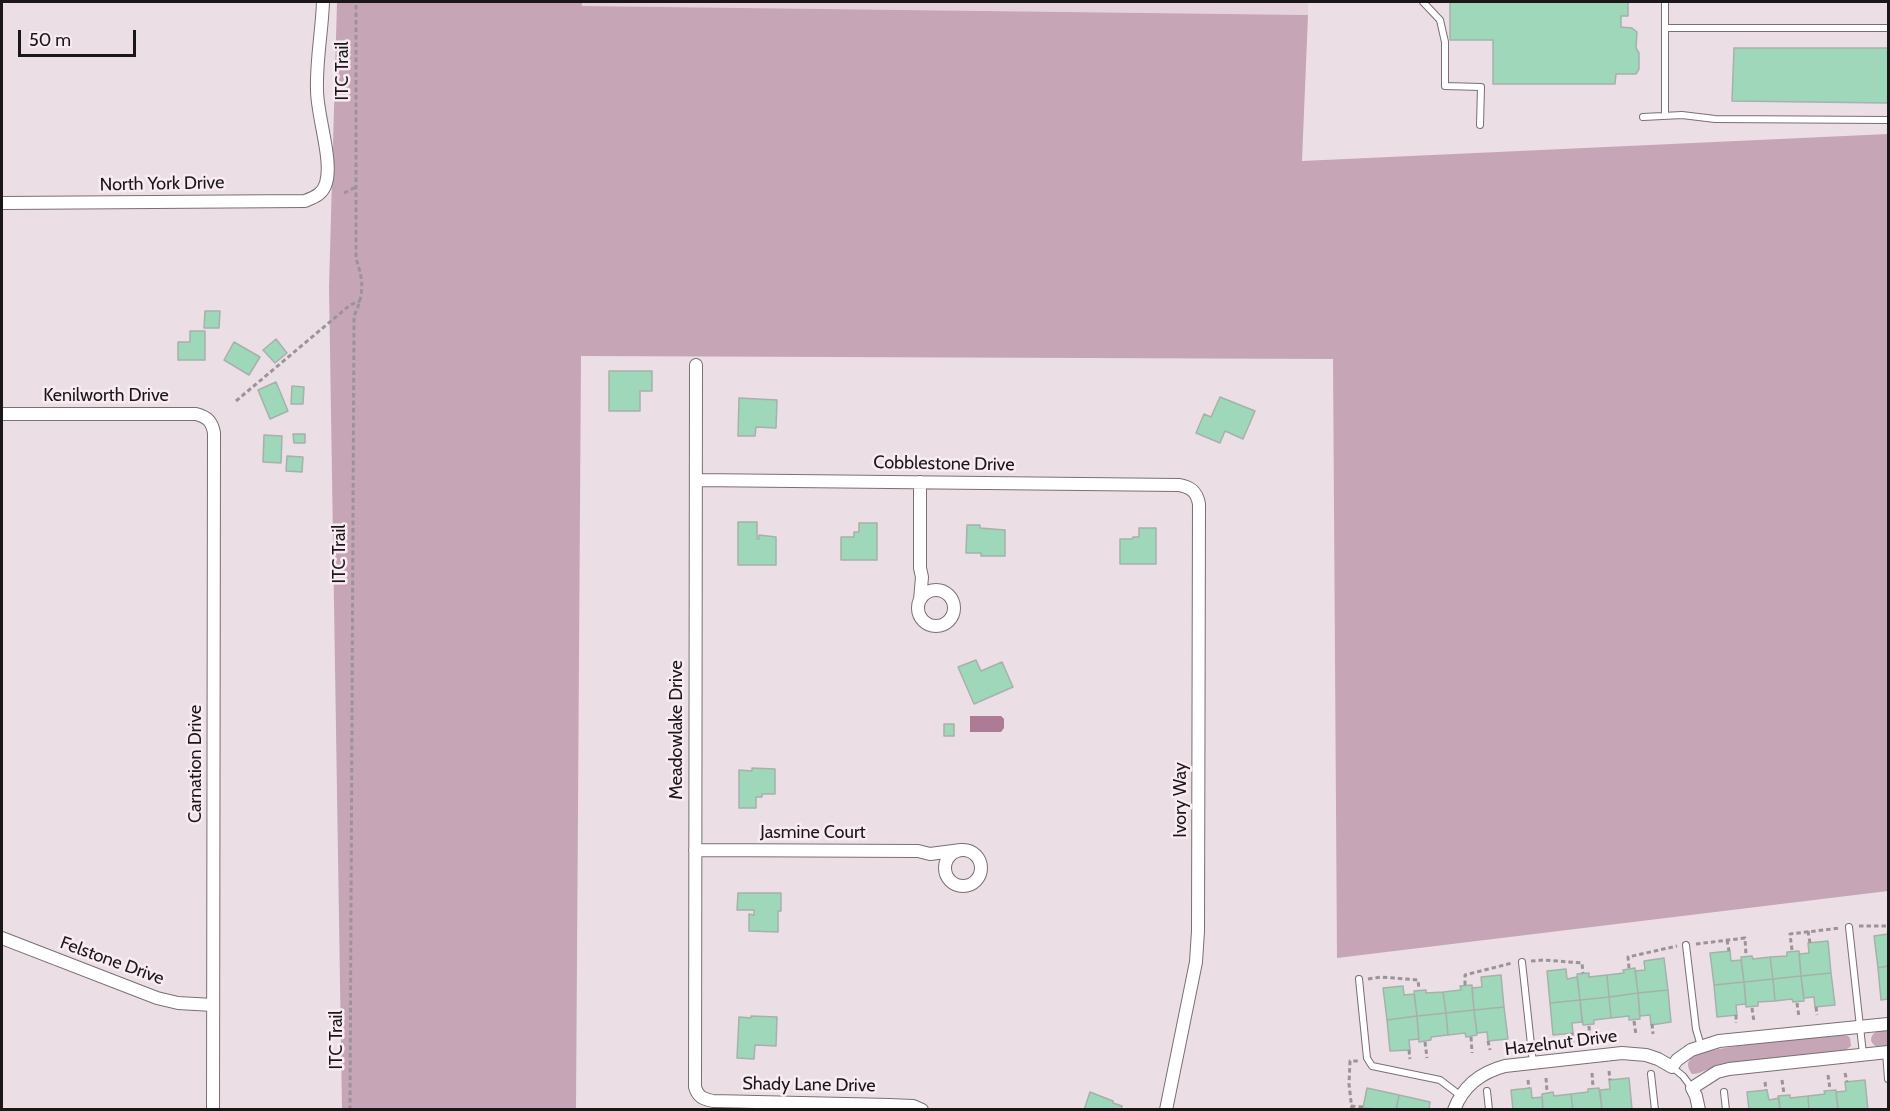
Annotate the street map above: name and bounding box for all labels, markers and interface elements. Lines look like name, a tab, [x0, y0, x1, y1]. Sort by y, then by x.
scale bar	[21, 18, 140, 56]
text: 50 m	[29, 29, 71, 51]
street label: ITC Trail	[332, 41, 354, 101]
street label: North York Drive	[100, 172, 224, 196]
street label: Kenilworth Drive	[43, 385, 169, 407]
street label: Cobblestone Drive	[873, 452, 1015, 476]
street label: ITC Trail	[329, 524, 351, 584]
street label: Meadowlake Drive	[666, 660, 688, 800]
street label: Carnation Drive	[185, 705, 207, 823]
street label: Ivory Way	[1170, 762, 1192, 838]
street label: Jasmine Court	[760, 822, 866, 844]
street label: Felstone Drive	[57, 932, 167, 990]
street label: ITC Trail	[326, 1010, 348, 1070]
street label: Hazelnut Drive	[1504, 1025, 1618, 1061]
street label: Shady Lane Drive	[742, 1073, 876, 1097]

